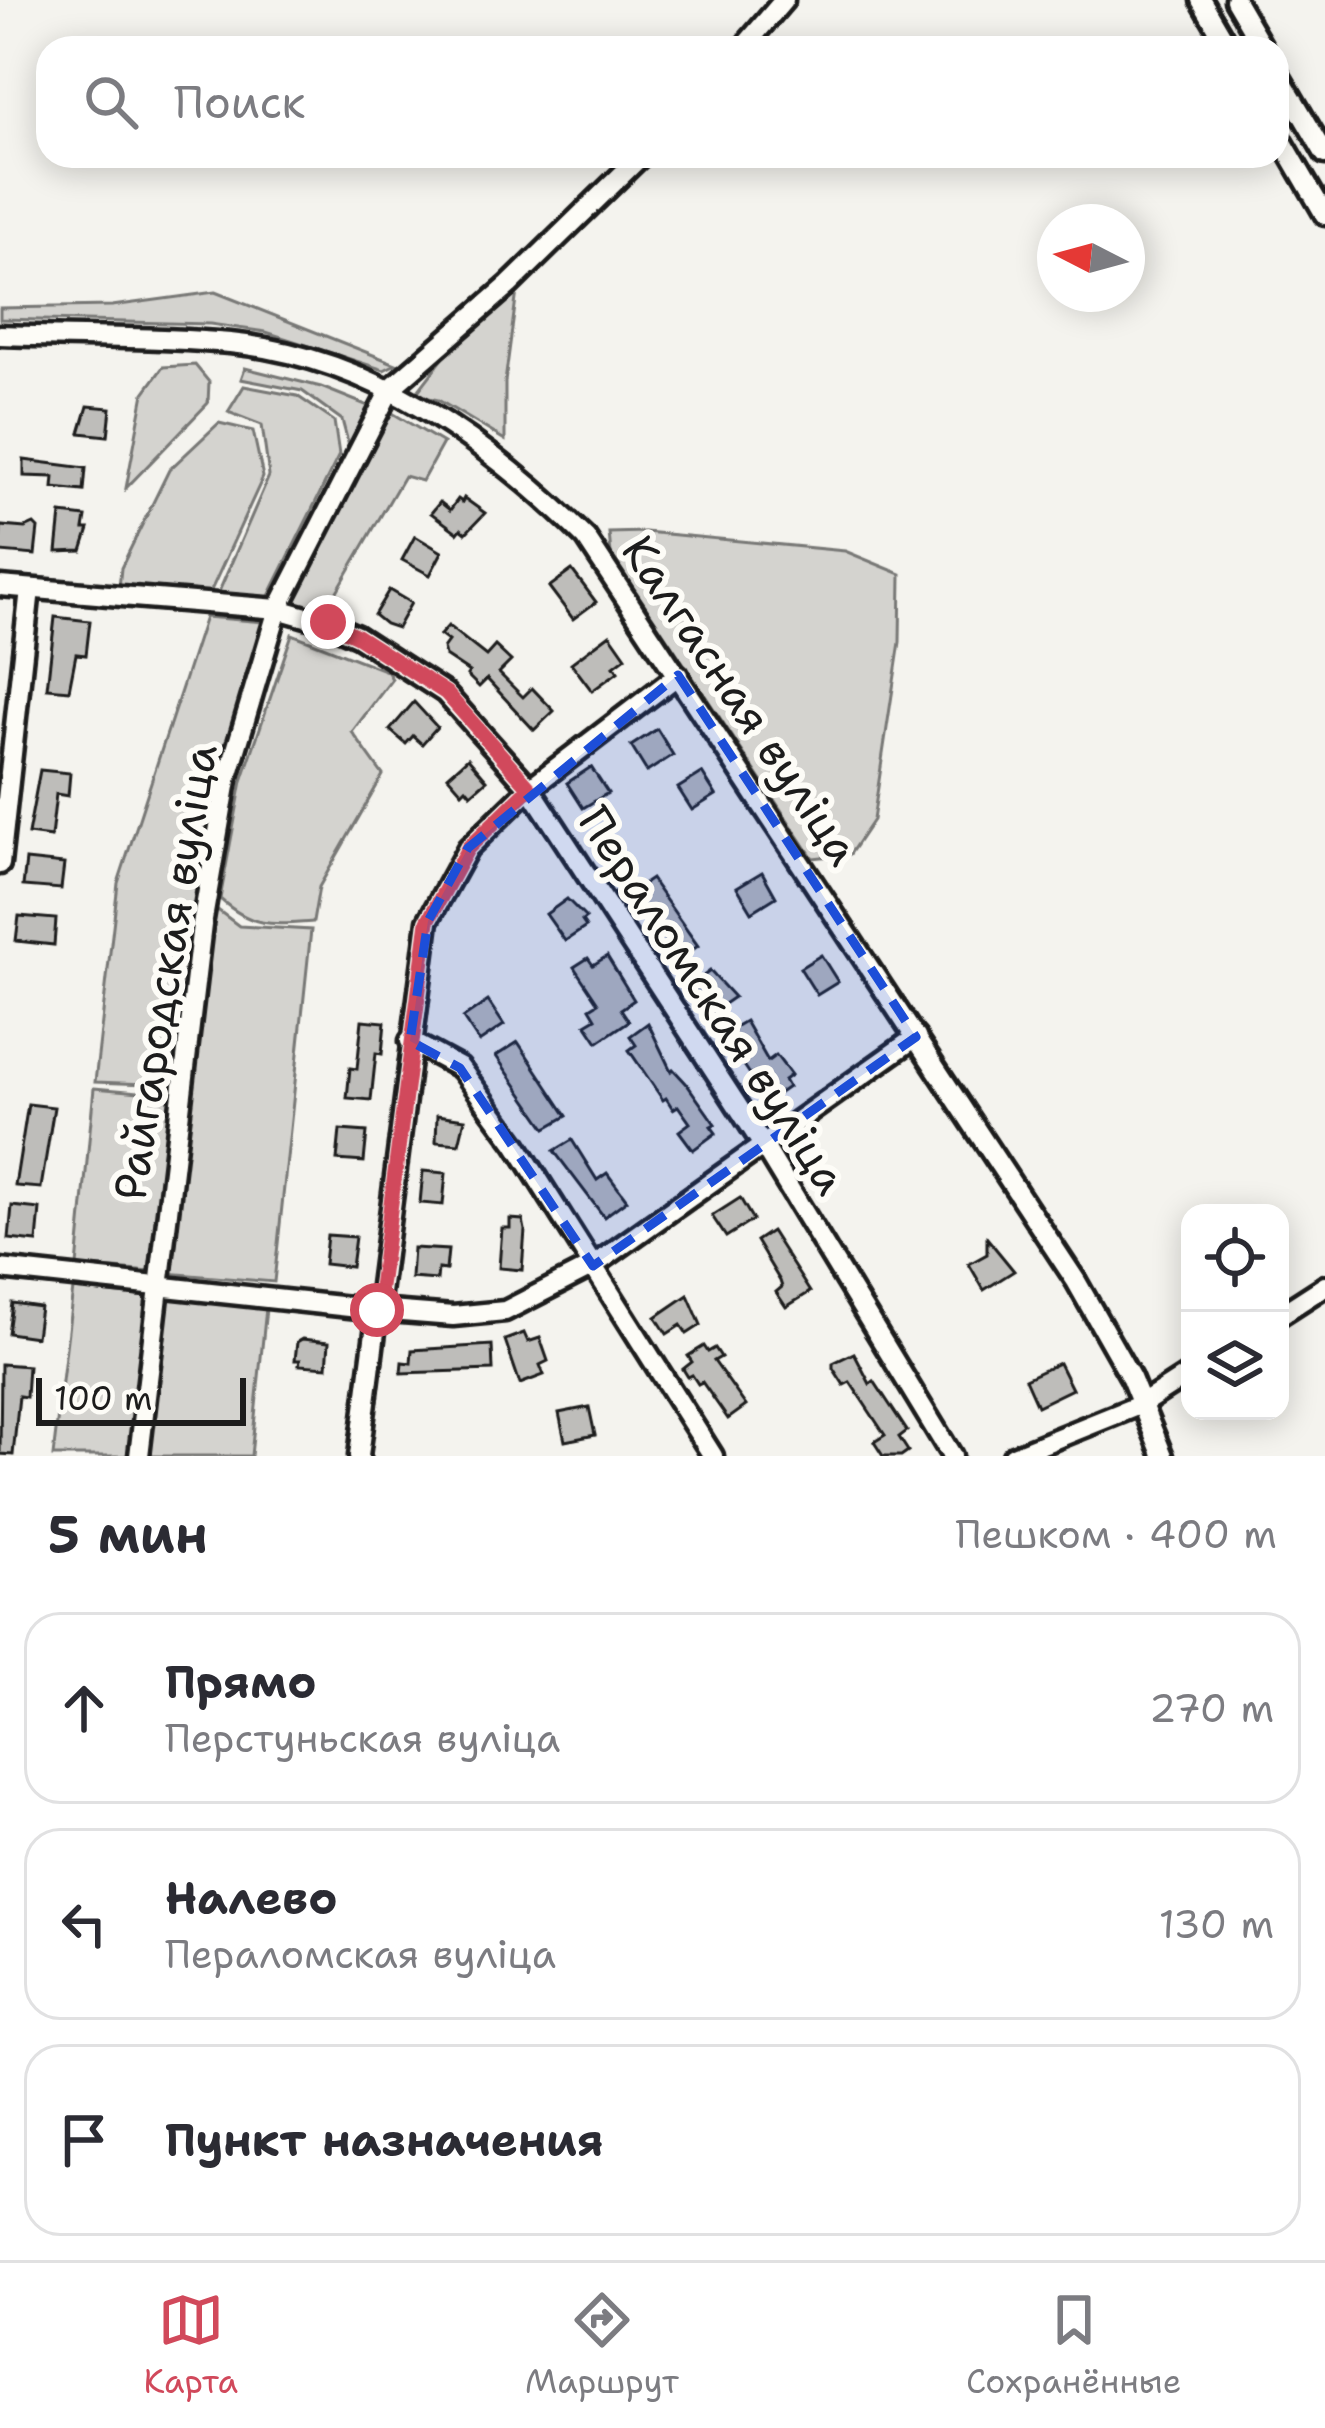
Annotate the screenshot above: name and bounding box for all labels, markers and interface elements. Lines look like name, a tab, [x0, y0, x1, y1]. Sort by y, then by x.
search box	[36, 36, 1289, 168]
icon: search	[78, 69, 144, 135]
text: Поиск	[174, 72, 305, 132]
north arrow	[1037, 204, 1145, 312]
street label: Калгасная вуліца	[608, 524, 874, 876]
route end	[301, 595, 355, 649]
street label: Райгародская вуліца	[99, 740, 231, 1204]
street label: Пераломская вуліца	[565, 794, 861, 1206]
map controls	[1181, 1204, 1289, 1420]
button: locate	[1181, 1204, 1289, 1312]
route start	[350, 1283, 404, 1337]
button: layers	[1181, 1312, 1289, 1420]
scale bar	[36, 1372, 246, 1425]
text: 100 m	[54, 1376, 153, 1421]
text: 5 мин	[48, 1500, 208, 1568]
text: Пешком · 400 m	[956, 1508, 1277, 1560]
text: Прямо	[165, 1652, 316, 1712]
icon: ahead	[51, 1675, 117, 1741]
text: 270 m	[1149, 1682, 1274, 1734]
text: Перстуньская вуліца	[165, 1712, 560, 1764]
text: Налево	[165, 1868, 338, 1928]
icon: left	[51, 1891, 117, 1957]
text: 130 m	[1159, 1898, 1274, 1950]
text: Пераломская вуліца	[165, 1928, 556, 1980]
icon: arrive	[51, 2107, 117, 2173]
text: Пункт назначения	[165, 2110, 604, 2170]
tab: Карта	[144, 2287, 238, 2404]
tab: Маршрут	[525, 2287, 679, 2404]
tab: Сохранённые	[966, 2287, 1181, 2404]

